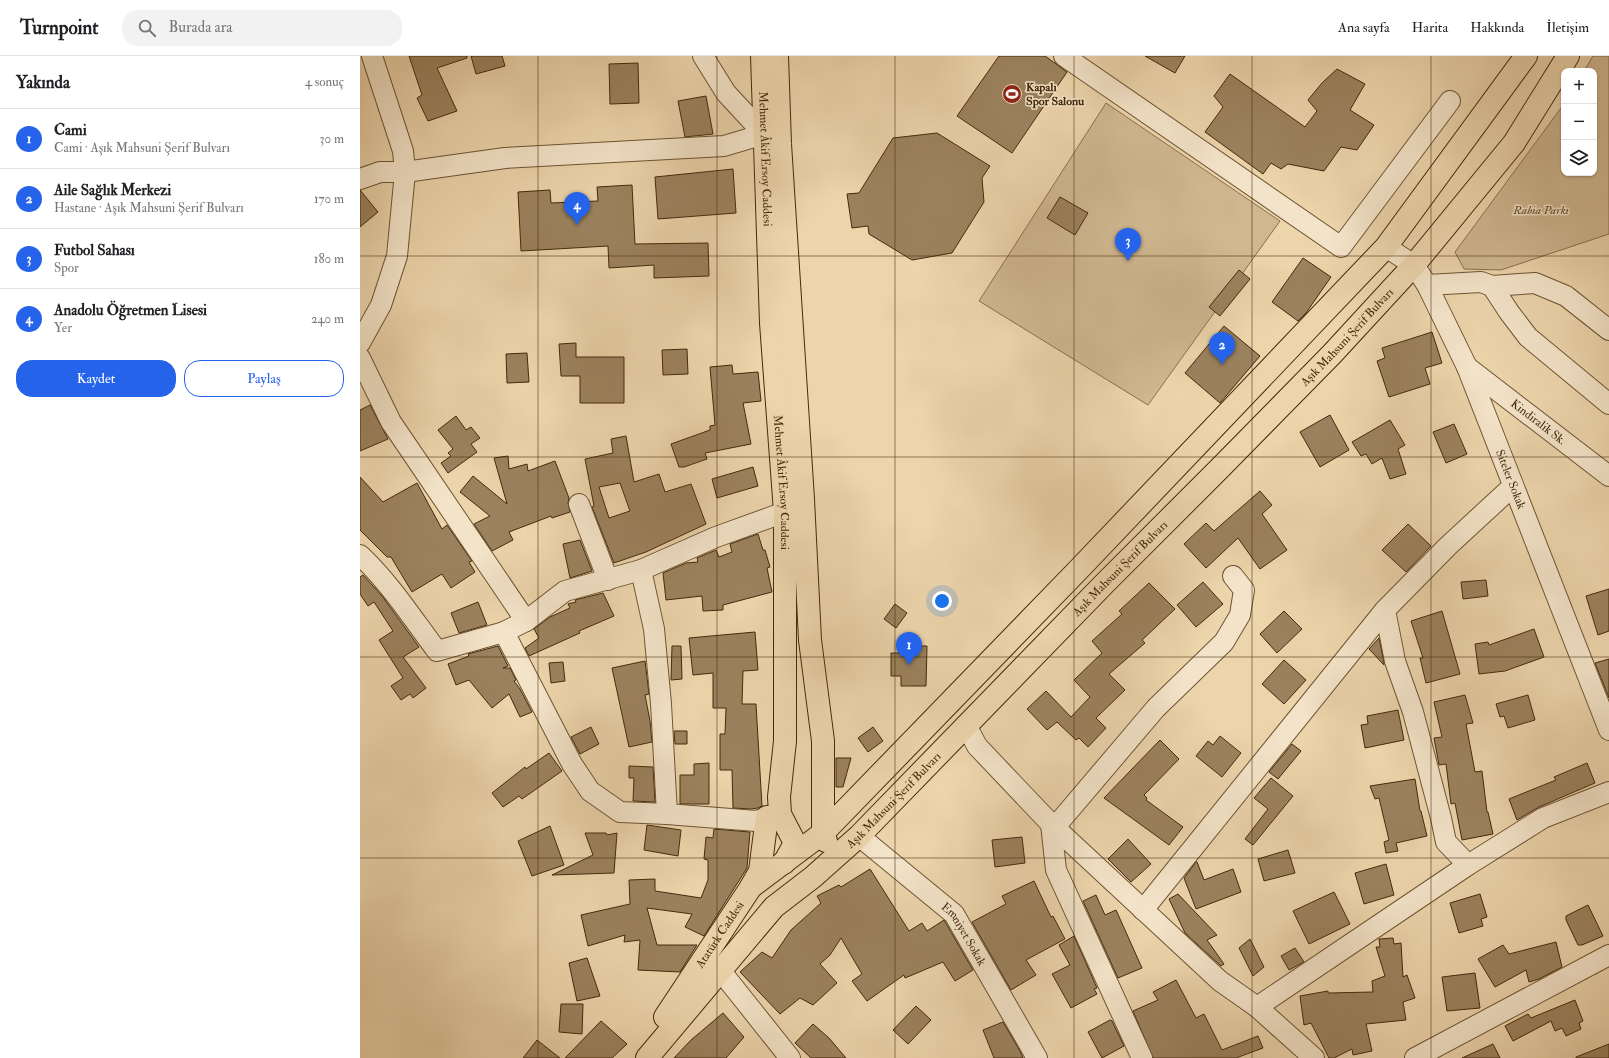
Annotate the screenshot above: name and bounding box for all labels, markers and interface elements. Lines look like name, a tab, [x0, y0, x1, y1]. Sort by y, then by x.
search box	[122, 10, 402, 46]
text: Turnpoint	[20, 16, 98, 40]
icon: search	[136, 17, 158, 39]
text: Burada ara	[168, 18, 232, 37]
text: Ana sayfa	[1338, 19, 1390, 36]
text: Harita	[1412, 19, 1448, 36]
text: Hakkında	[1470, 19, 1524, 36]
text: İletişim	[1546, 19, 1589, 36]
map controls	[1561, 68, 1597, 176]
button: +	[1561, 68, 1597, 104]
text: Yakında	[16, 72, 70, 93]
text: 4 sonuç	[305, 74, 344, 90]
place label: Kapalı Spor Salonu	[1026, 80, 1085, 109]
sports icon: Kapalı Spor Salonu	[1001, 83, 1023, 105]
street label: Mehmet Âkif Ersoy Caddesi	[756, 91, 775, 227]
button: −	[1561, 104, 1597, 140]
text: Cami	[54, 121, 87, 140]
text: 1	[27, 131, 31, 147]
text: 30 m	[320, 131, 344, 147]
text: Cami · Aşık Mahsuni Şerif Bulvarı	[54, 140, 230, 156]
button: layers	[1561, 140, 1597, 176]
text: Aile Sağlık Merkezi	[54, 181, 171, 200]
text: 2	[26, 191, 32, 207]
text: 170 m	[314, 191, 344, 207]
pin: 4	[564, 192, 590, 225]
text: Hastane · Aşık Mahsuni Şerif Bulvarı	[54, 200, 244, 216]
park label: Rabia Parkı	[1512, 203, 1569, 218]
pin: 3	[1115, 228, 1141, 261]
text: Futbol Sahası	[54, 241, 135, 260]
text: 3	[27, 251, 32, 267]
text: 180 m	[314, 251, 344, 267]
text: Spor	[54, 260, 79, 276]
street label: Aşık Mahsuni Şerif Bulvarı	[1297, 285, 1396, 390]
text: Anadolu Öğretmen Lisesi	[54, 301, 207, 320]
text: 4	[25, 311, 33, 327]
text: 240 m	[311, 311, 344, 327]
text: Yer	[54, 320, 72, 336]
pin: 2	[1209, 332, 1235, 365]
button: Kaydet	[16, 360, 176, 397]
button: Paylaş	[184, 360, 344, 397]
street label: Kindiralik Sk.	[1508, 396, 1569, 448]
street label: Mehmet Âkif Ersoy Caddesi	[770, 414, 793, 550]
street label: Siteler Sokak	[1493, 447, 1529, 511]
street label: Aşık Mahsuni Şerif Bulvarı	[1069, 517, 1171, 620]
your location	[932, 591, 952, 611]
pin: 1	[896, 632, 922, 665]
street label: Aşık Mahsuni Şerif Bulvarı	[842, 749, 944, 852]
street label: Atatürk Caddesi	[692, 898, 747, 972]
street label: Emniyet Sokak	[938, 899, 990, 969]

